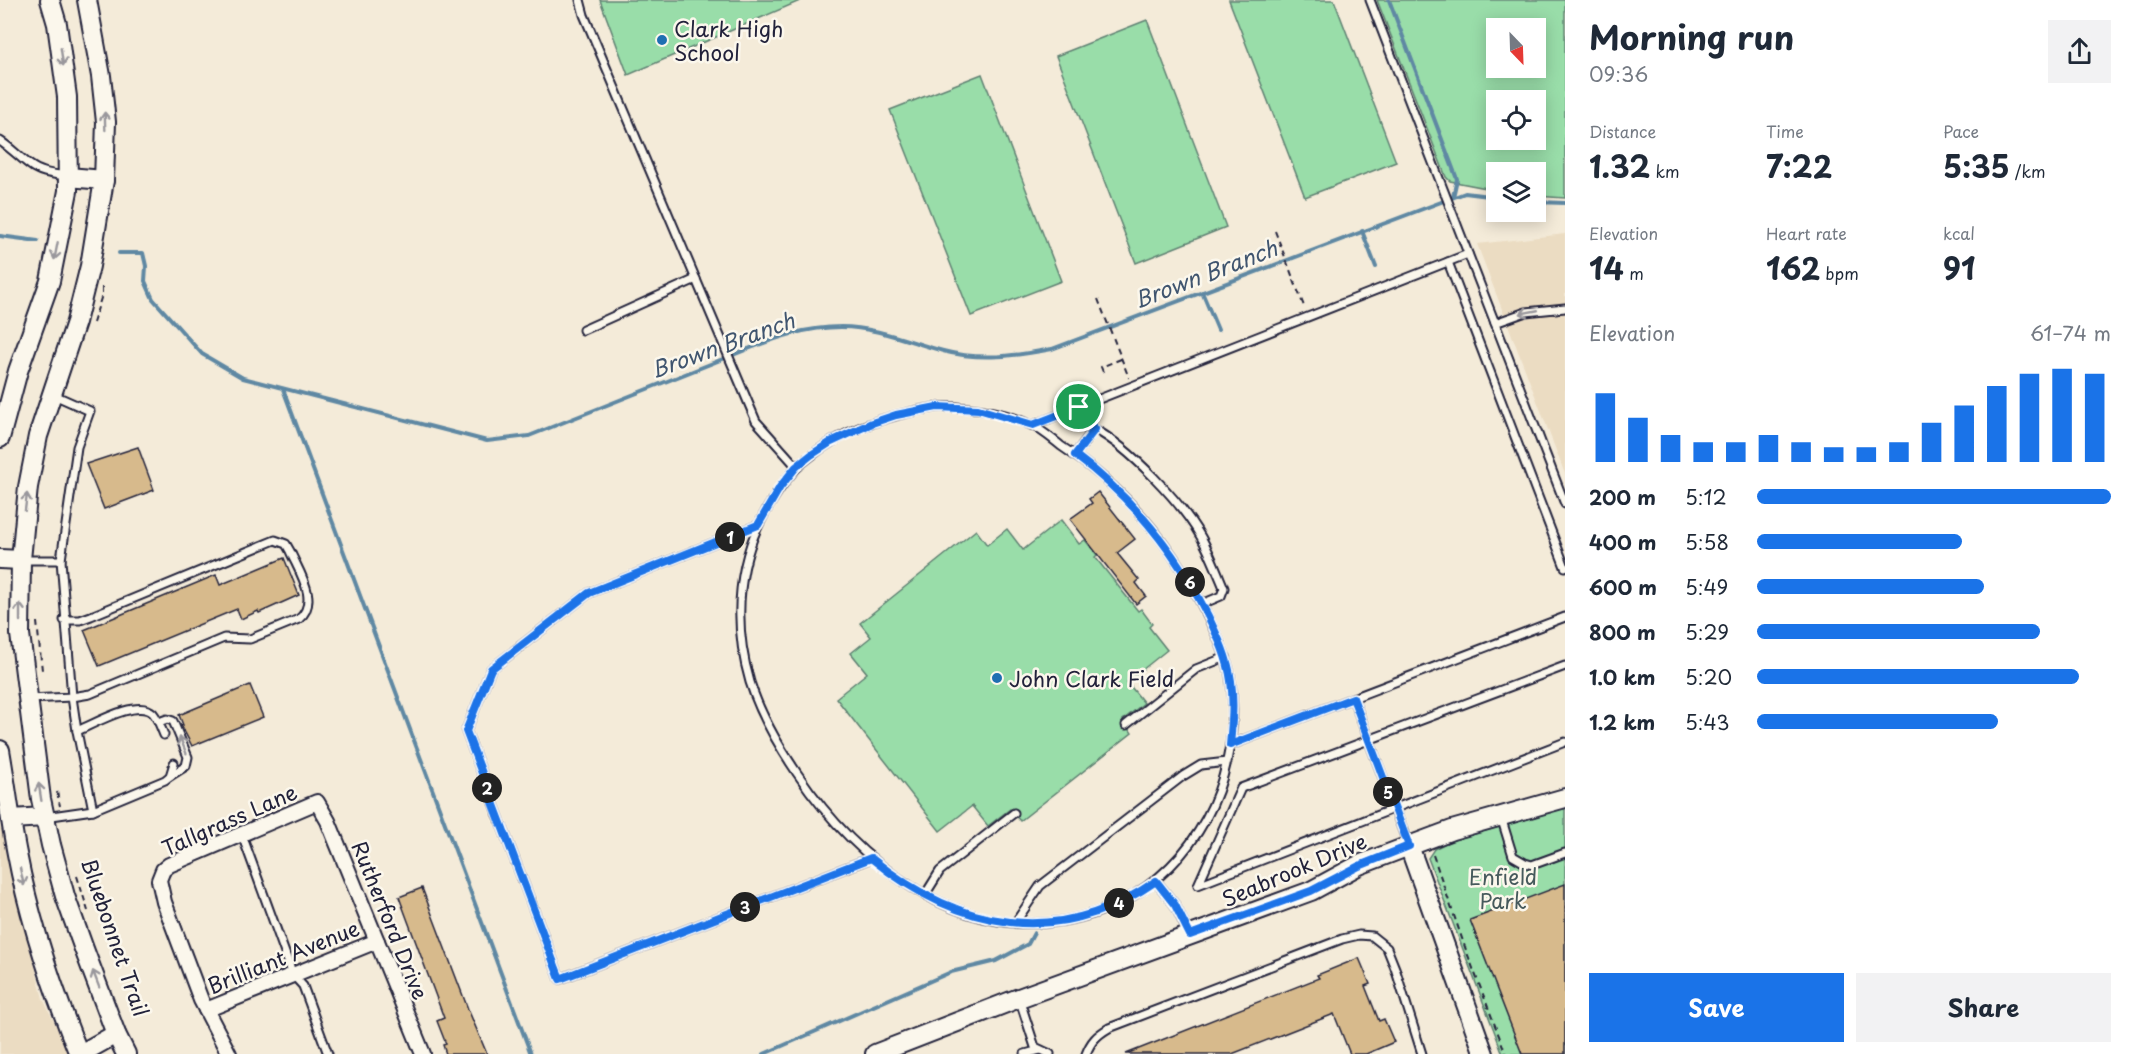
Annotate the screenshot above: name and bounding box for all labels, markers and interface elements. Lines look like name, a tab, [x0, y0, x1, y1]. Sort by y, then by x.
text: Morning run	[1589, 11, 1794, 61]
place label: Clark High School	[674, 12, 784, 68]
north arrow	[1486, 18, 1546, 78]
map controls	[1486, 18, 1546, 222]
button: share	[2048, 20, 2111, 83]
marker: Clark High School	[655, 33, 669, 47]
one-way arrow	[57, 47, 68, 67]
text: 09:36	[1589, 59, 1648, 89]
button: locate	[1486, 90, 1546, 150]
one-way arrow	[100, 112, 111, 132]
text: Distance	[1589, 119, 1656, 143]
text: Time	[1766, 119, 1804, 143]
text: Pace	[1943, 119, 1979, 143]
text: 1.32	[1589, 143, 1650, 188]
text: 7:22	[1766, 143, 1832, 188]
text: 5:35	[1943, 143, 2010, 188]
text: km	[1650, 159, 1679, 183]
text: /km	[2010, 159, 2046, 183]
button: layers	[1486, 162, 1546, 222]
text: Elevation	[1589, 221, 1658, 245]
text: Heart rate	[1766, 221, 1847, 245]
text: kcal	[1943, 221, 1975, 245]
water label: Brown Branch	[1129, 230, 1283, 315]
one-way arrow	[50, 240, 61, 260]
text: 14	[1589, 245, 1624, 290]
text: 162	[1766, 245, 1820, 290]
text: 91	[1943, 245, 1975, 290]
text: m	[1624, 261, 1644, 285]
text: bpm	[1820, 261, 1859, 285]
water label: Brown Branch	[645, 302, 800, 385]
one-way arrow	[1520, 307, 1540, 318]
text: Elevation	[1589, 318, 1675, 348]
text: 61–74 m	[2030, 318, 2111, 348]
pin	[1053, 381, 1104, 432]
icon: arrive	[1062, 390, 1095, 423]
text: 200 m	[1589, 482, 1656, 512]
text: 5:12	[1685, 482, 1727, 512]
one-way arrow	[21, 492, 32, 512]
pin: 1	[715, 522, 745, 552]
text: 1	[726, 525, 734, 549]
text: 400 m	[1589, 527, 1657, 557]
text: 5:58	[1685, 527, 1729, 557]
pin: 6	[1175, 567, 1205, 597]
text: 6	[1184, 570, 1196, 594]
text: 600 m	[1589, 572, 1657, 602]
text: 5:49	[1685, 572, 1728, 602]
one-way arrow	[14, 602, 26, 622]
text: 800 m	[1589, 617, 1656, 647]
text: 5:29	[1685, 617, 1729, 647]
place label: John Clark Field	[1009, 662, 1174, 694]
text: 1.0 km	[1589, 662, 1656, 692]
text: 5:20	[1685, 662, 1732, 692]
marker: John Clark Field	[990, 671, 1004, 685]
text: 1.2 km	[1589, 707, 1655, 737]
text: 5:43	[1685, 707, 1729, 737]
one-way arrow	[177, 736, 188, 754]
pin: 2	[472, 773, 502, 803]
street label: Tallgrass Lane	[156, 775, 302, 863]
text: 2	[481, 776, 493, 800]
pin: 5	[1373, 777, 1403, 807]
text: 5	[1383, 780, 1393, 804]
one-way arrow	[35, 783, 46, 803]
street label: Seabrook Drive	[1217, 824, 1371, 914]
street label: Rutherford Drive	[345, 836, 437, 1004]
street label: Bluebonnet Trail	[74, 853, 158, 1021]
park label: Enfield Park	[1469, 860, 1537, 916]
one-way arrow	[17, 867, 28, 886]
pin: 4	[1104, 888, 1134, 918]
text: 4	[1114, 891, 1124, 915]
pin: 3	[730, 892, 760, 922]
text: 3	[740, 895, 750, 919]
street label: Brilliant Avenue	[202, 911, 364, 1001]
one-way arrow	[89, 970, 100, 989]
button: Save	[1589, 973, 1844, 1042]
button: Share	[1856, 973, 2111, 1042]

